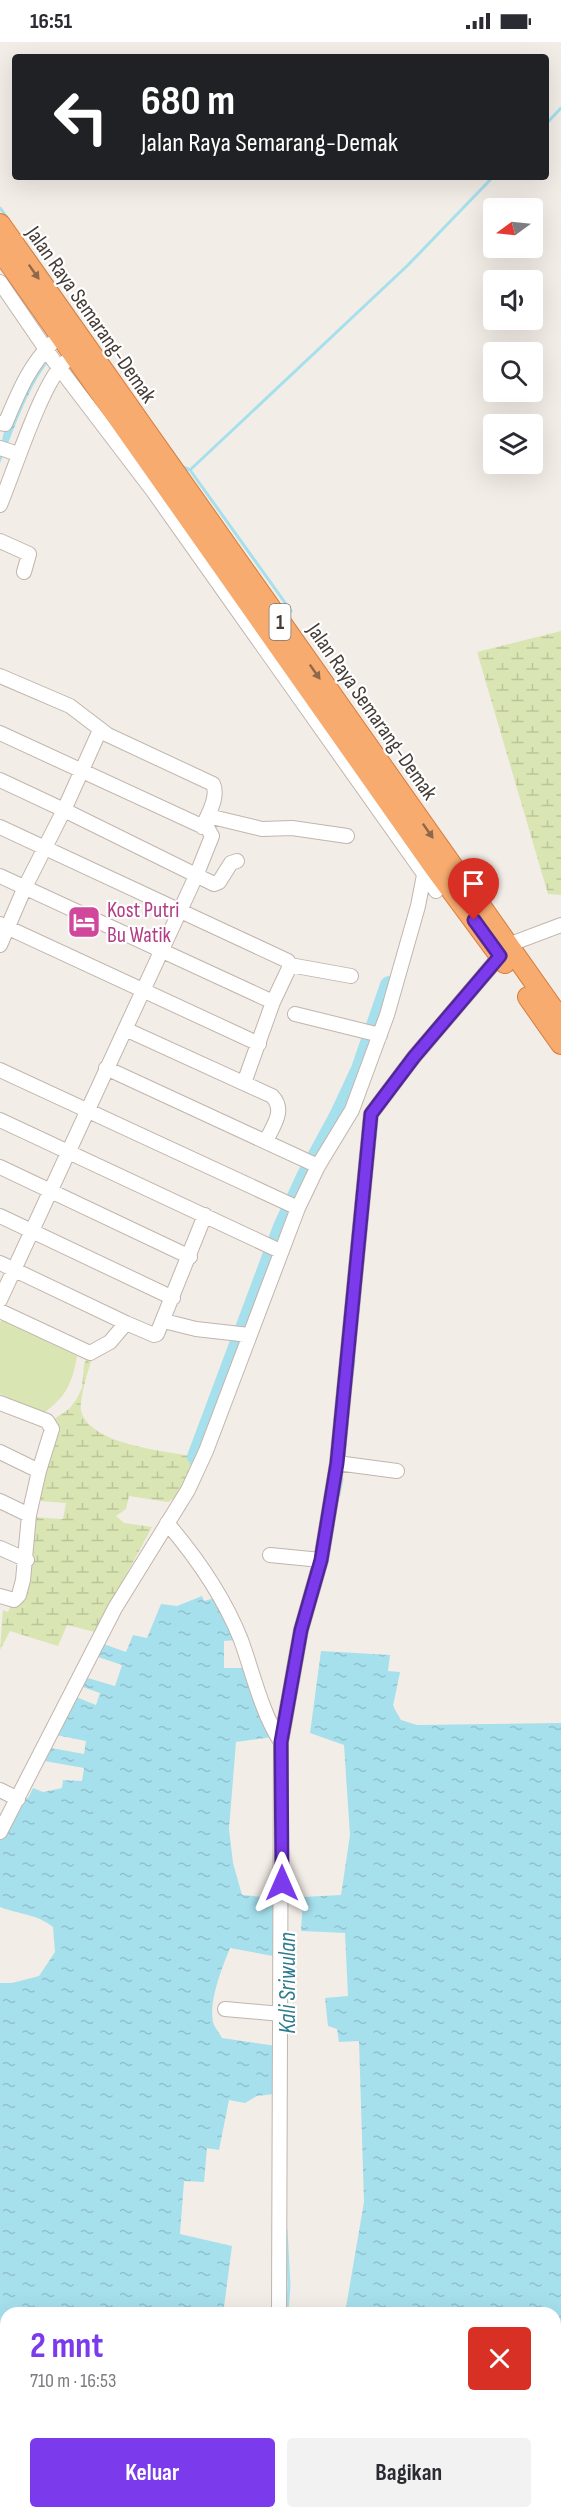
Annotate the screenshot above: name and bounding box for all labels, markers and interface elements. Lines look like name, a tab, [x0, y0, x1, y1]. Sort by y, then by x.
text: 16:51	[30, 8, 72, 35]
text: 680 m	[141, 76, 235, 127]
icon: left	[42, 78, 120, 156]
text: Jalan Raya Semarang-Demak	[141, 127, 398, 159]
north arrow	[483, 198, 543, 258]
map controls	[483, 198, 543, 474]
street label: Jalan Raya Semarang-Demak	[19, 220, 162, 409]
one-way arrow	[28, 264, 40, 280]
button: sound	[483, 270, 543, 330]
button: search	[483, 342, 543, 402]
button: layers	[483, 414, 543, 474]
road number: 1	[270, 604, 290, 640]
street label: Jalan Raya Semarang-Demak	[300, 617, 443, 806]
one-way arrow	[309, 664, 320, 680]
one-way arrow	[422, 822, 434, 838]
pin	[448, 858, 499, 920]
icon: arrive	[457, 867, 490, 900]
place label: Kost Putri Bu Watik	[107, 897, 179, 949]
hotel icon: Kost Putri Bu Watik	[66, 904, 102, 940]
position arrow	[250, 1851, 314, 1915]
water label: Kali Sriwulan	[273, 1932, 302, 2034]
text: 2 mnt	[30, 2325, 103, 2368]
button: close	[468, 2327, 531, 2390]
text: 710 m · 16:53	[30, 2369, 116, 2393]
button: Keluar	[30, 2438, 275, 2507]
button: Bagikan	[287, 2438, 531, 2507]

